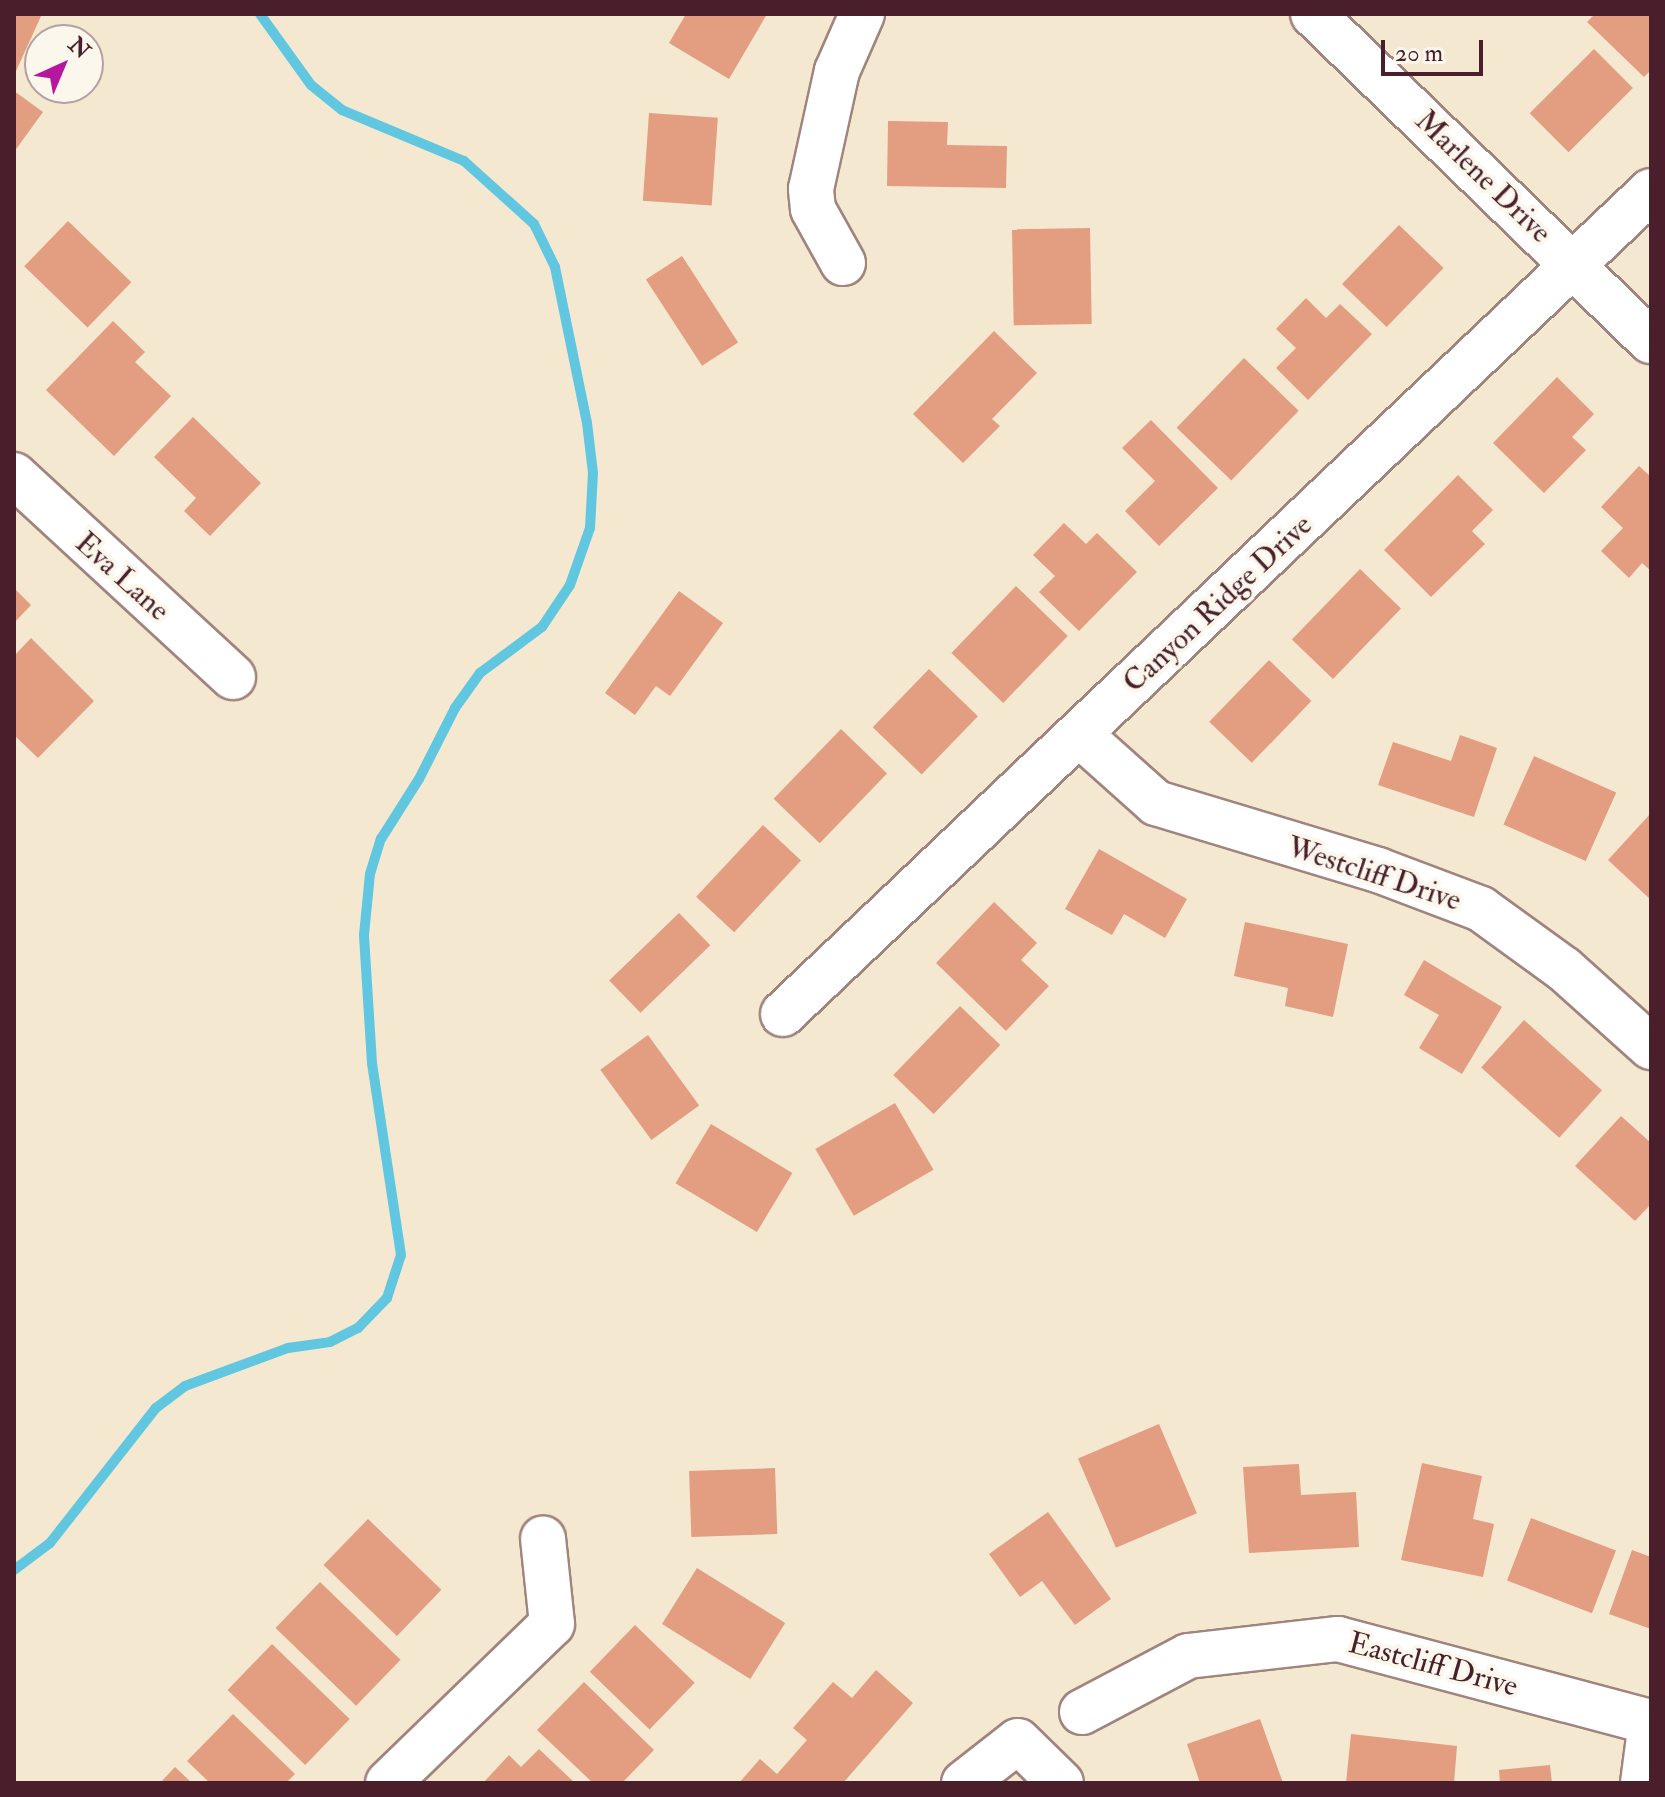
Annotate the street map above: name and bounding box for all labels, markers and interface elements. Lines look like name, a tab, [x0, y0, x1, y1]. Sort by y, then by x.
north arrow	[24, 24, 104, 104]
scale bar	[1385, 24, 1487, 74]
text: N	[62, 31, 96, 65]
text: 20 m	[1395, 38, 1443, 69]
street label: Marlene Drive	[1407, 103, 1559, 251]
street label: Canyon Ridge Drive	[1116, 507, 1320, 701]
street label: Eva Lane	[67, 525, 177, 629]
street label: Westcliff Drive	[1283, 829, 1465, 919]
street label: Eastcliff Drive	[1344, 1625, 1522, 1705]

